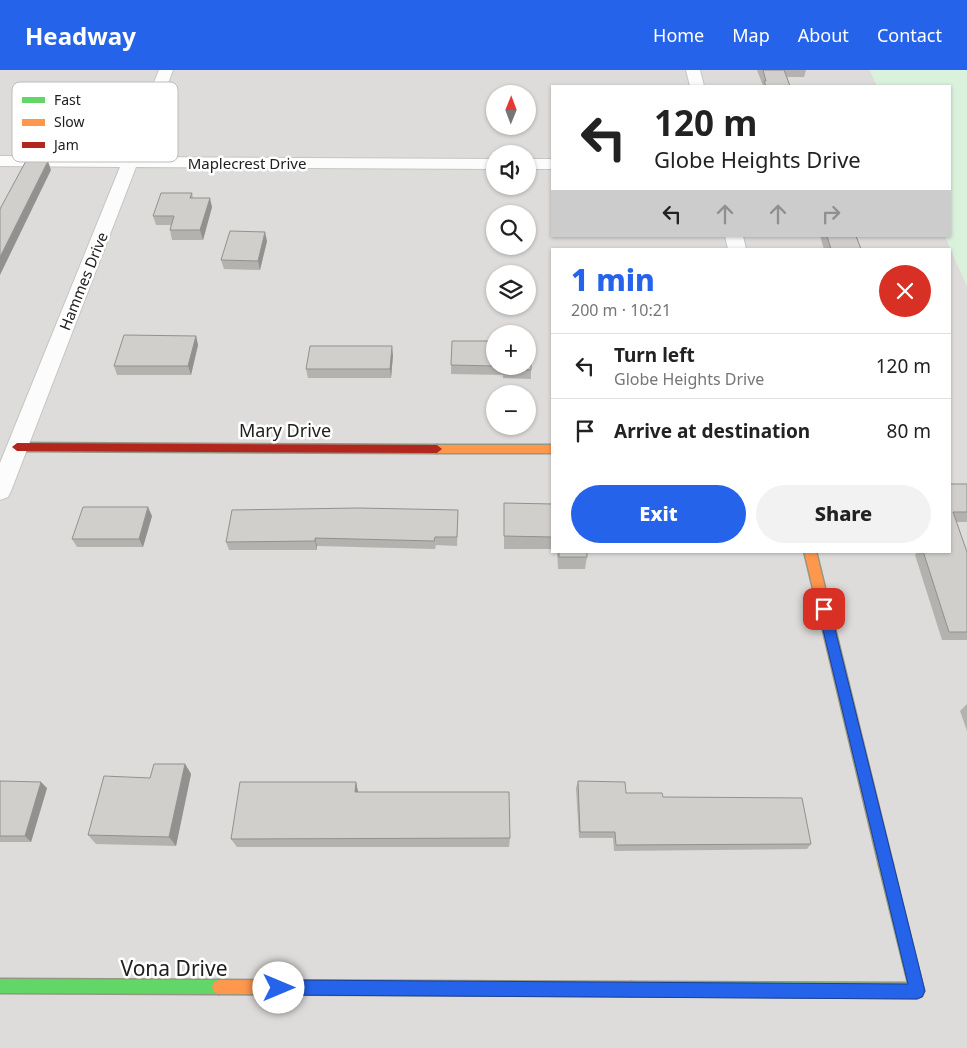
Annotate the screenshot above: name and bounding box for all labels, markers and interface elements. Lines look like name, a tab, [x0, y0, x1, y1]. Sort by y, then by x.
text: Headway	[25, 19, 136, 52]
text: Home	[653, 23, 704, 47]
text: Map	[732, 23, 770, 47]
text: About	[798, 23, 849, 47]
text: Contact	[877, 23, 942, 47]
legend	[12, 82, 178, 162]
north arrow	[486, 85, 536, 135]
map controls	[486, 85, 536, 435]
text: Fast	[54, 90, 81, 109]
text: 120 m	[654, 99, 757, 146]
icon: left	[571, 105, 636, 170]
text: Slow	[54, 112, 85, 131]
text: Jam	[52, 135, 79, 154]
text: Globe Heights Drive	[654, 144, 861, 174]
button: sound	[486, 145, 536, 195]
street label: Maplecrest Drive	[188, 153, 306, 173]
icon: left	[658, 200, 686, 228]
icon: ahead	[711, 200, 739, 228]
icon: ahead	[764, 200, 792, 228]
icon: right	[817, 200, 845, 228]
button: search	[486, 205, 536, 255]
street label: Hammes Drive	[54, 229, 112, 333]
text: 1 min	[571, 259, 655, 300]
button: layers	[486, 265, 536, 315]
button: close	[879, 265, 931, 317]
text: 200 m · 10:21	[571, 299, 671, 321]
button: +	[486, 325, 536, 375]
text: Turn left	[614, 342, 695, 368]
icon: left	[571, 352, 599, 380]
text: 120 m	[876, 353, 931, 379]
text: Globe Heights Drive	[614, 368, 764, 390]
button: −	[486, 385, 536, 435]
icon: arrive	[571, 417, 599, 445]
street label: Mary Drive	[239, 418, 331, 442]
text: Arrive at destination	[614, 418, 810, 444]
text: 80 m	[887, 418, 931, 444]
button: Exit	[571, 485, 746, 543]
button: Share	[756, 485, 931, 543]
pin	[803, 588, 845, 630]
icon: arrive	[810, 595, 838, 623]
street label: Vona Drive	[120, 954, 228, 982]
position arrow	[252, 961, 304, 1013]

